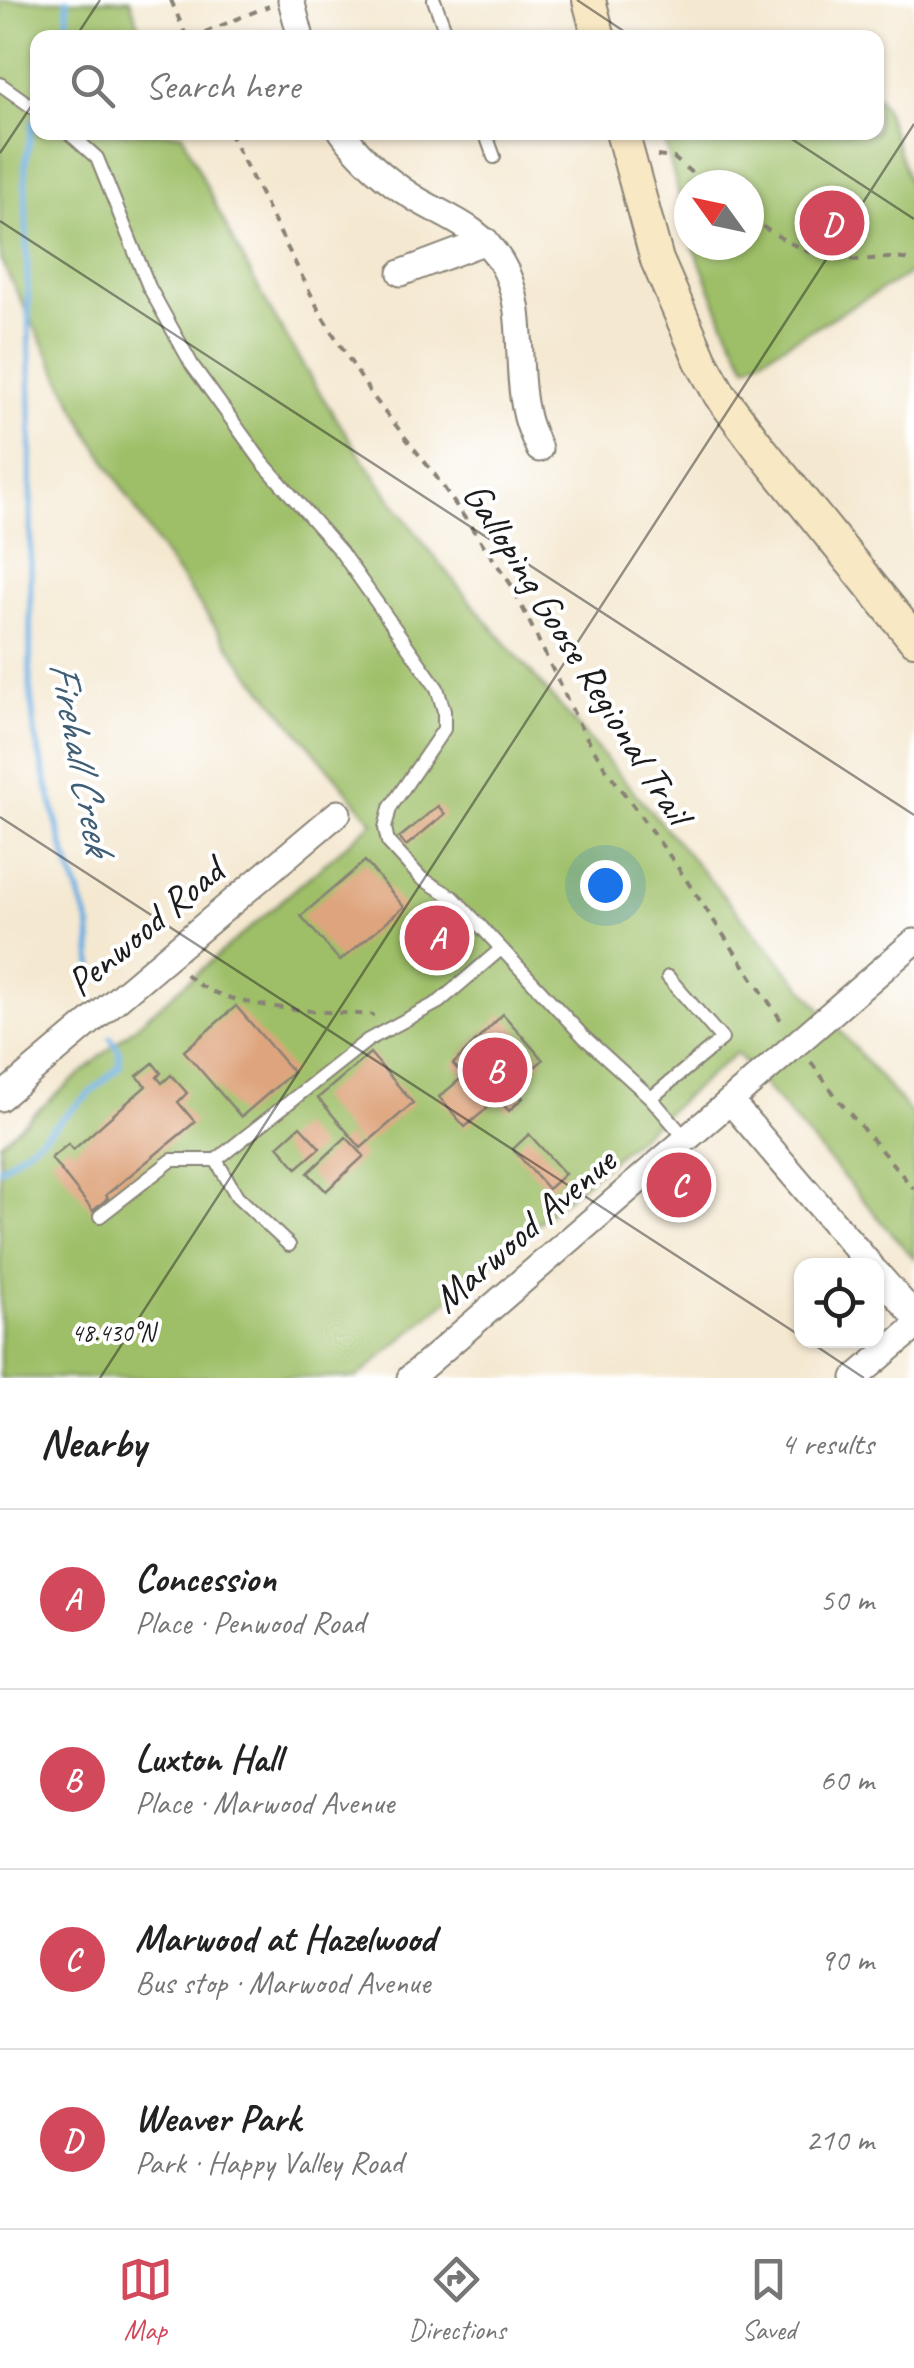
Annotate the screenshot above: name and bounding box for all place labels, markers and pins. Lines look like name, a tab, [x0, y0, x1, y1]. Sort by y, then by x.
pin: D	[800, 186, 864, 260]
pin: A	[404, 900, 470, 976]
pin: B	[462, 1032, 528, 1108]
pin: C	[646, 1148, 712, 1222]

